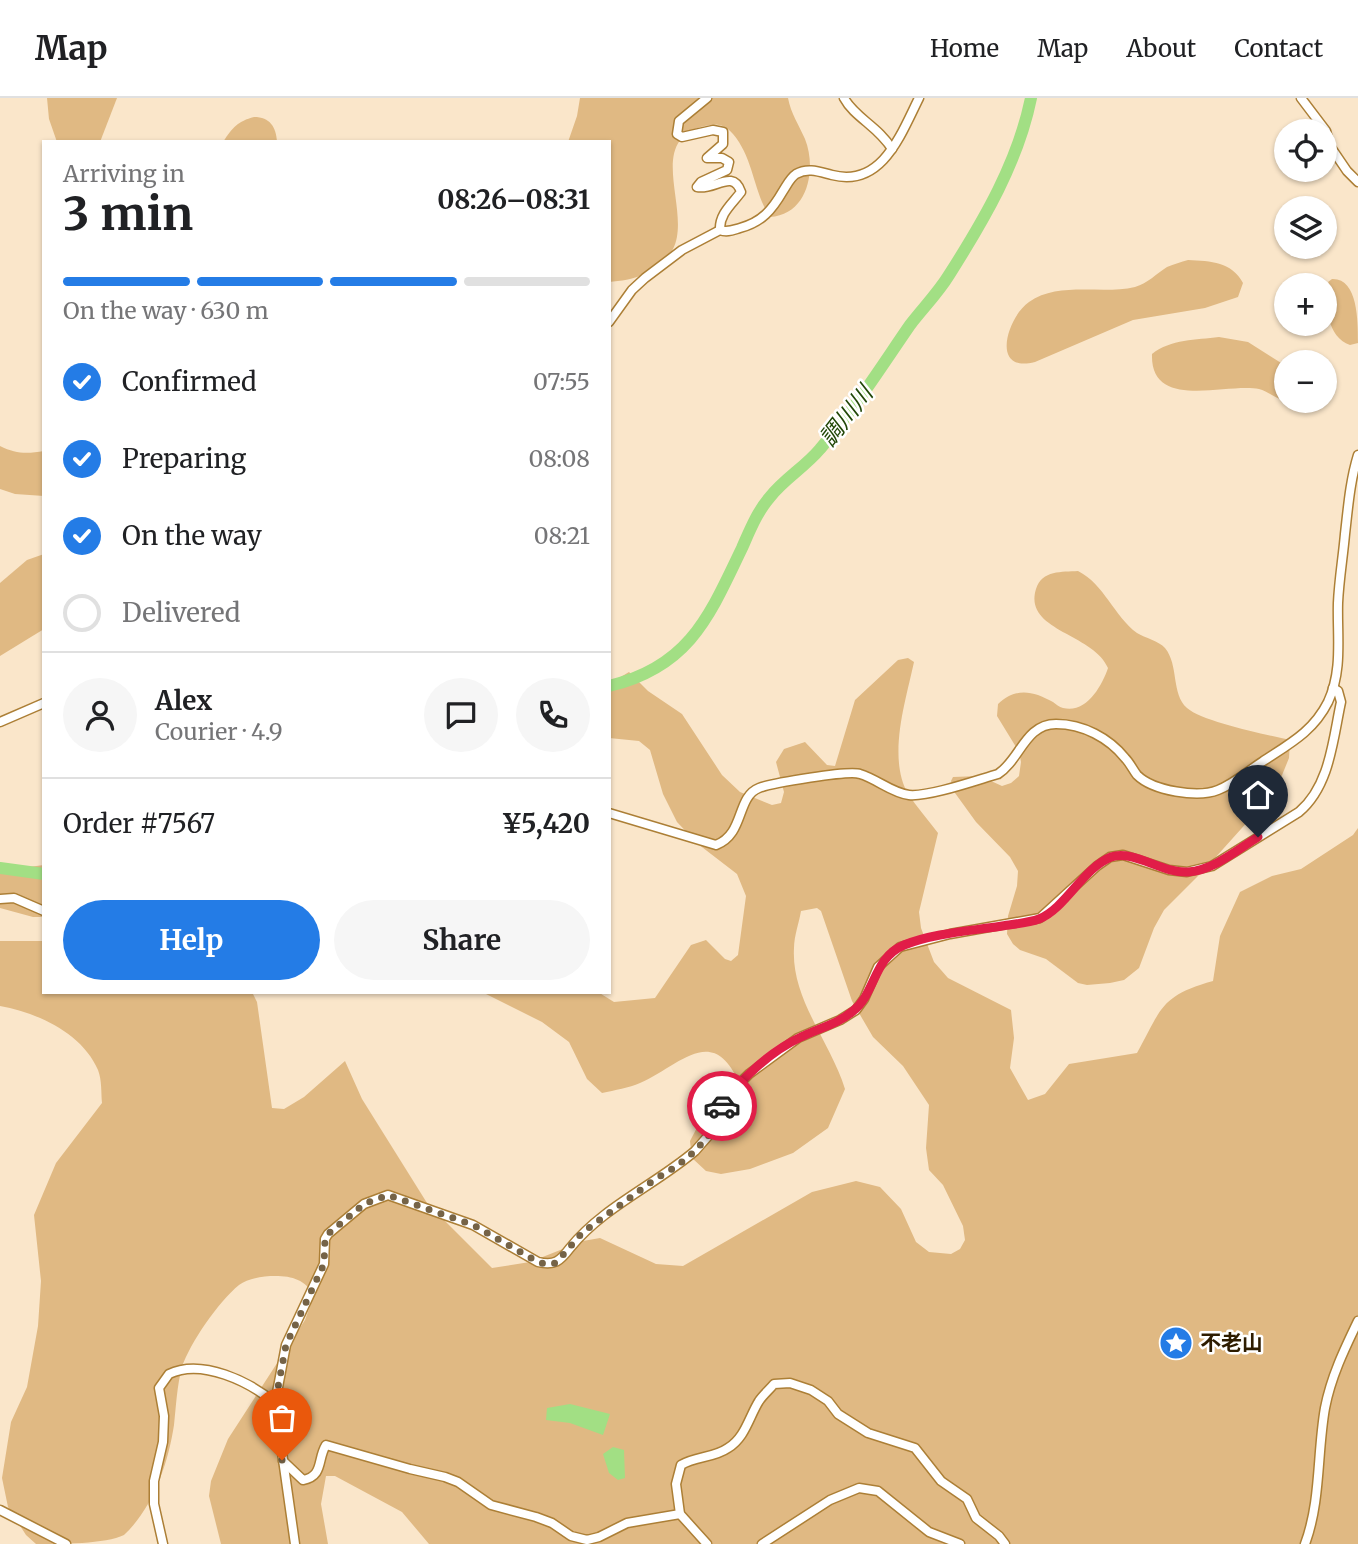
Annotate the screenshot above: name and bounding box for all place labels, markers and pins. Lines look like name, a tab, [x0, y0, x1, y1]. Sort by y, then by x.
pin	[1228, 765, 1288, 837]
place icon: 不老山	[1157, 1324, 1195, 1362]
place label: 不老山	[1200, 1329, 1263, 1356]
pin	[252, 1388, 312, 1460]

